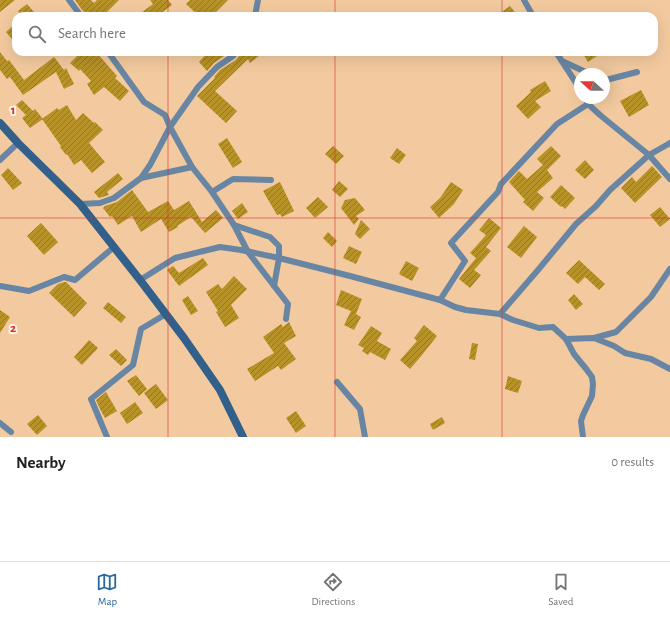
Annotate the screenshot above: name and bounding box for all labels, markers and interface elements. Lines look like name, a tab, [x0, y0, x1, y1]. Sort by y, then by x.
search box	[12, 12, 658, 56]
icon: search	[26, 23, 48, 45]
text: Search here	[58, 26, 126, 41]
north arrow	[574, 68, 610, 104]
text: 1	[11, 104, 15, 117]
text: 2	[10, 322, 16, 335]
text: Nearby	[16, 454, 66, 471]
text: 0 results	[611, 456, 654, 469]
tab: Map	[96, 571, 118, 608]
tab: Directions	[311, 571, 355, 608]
tab: Saved	[548, 571, 573, 608]

